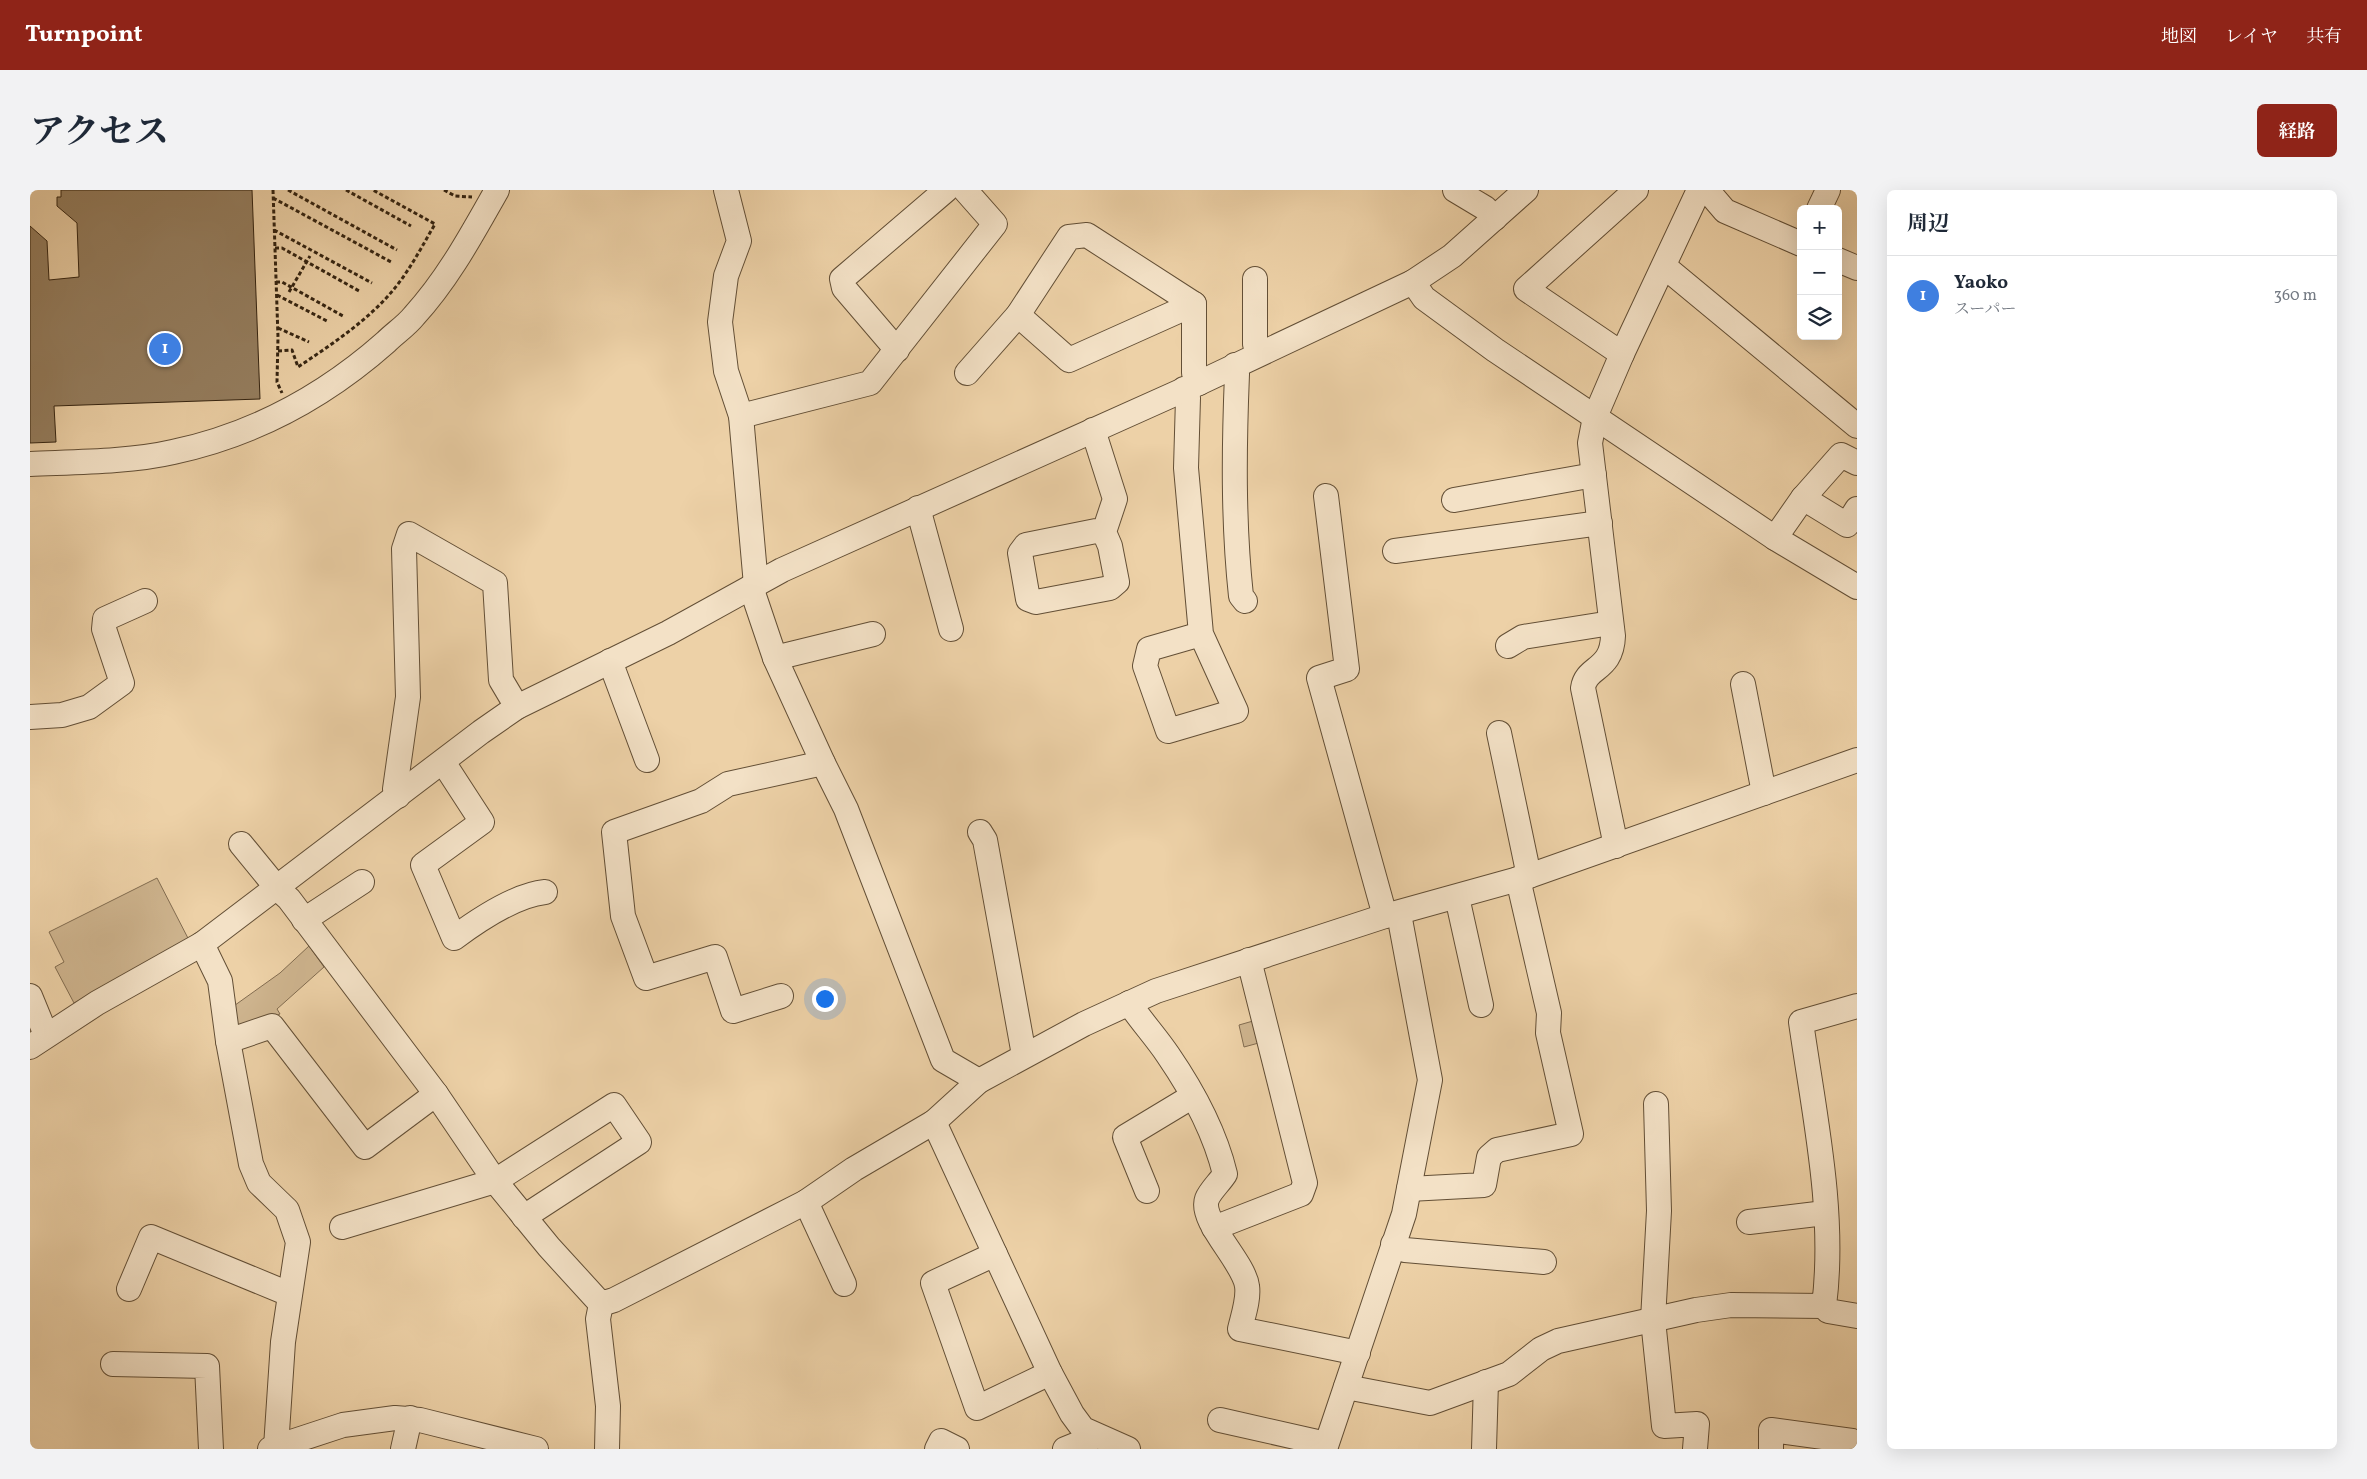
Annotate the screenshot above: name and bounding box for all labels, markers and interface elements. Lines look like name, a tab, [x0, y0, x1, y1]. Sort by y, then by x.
text: Turnpoint	[25, 18, 143, 52]
text: 地図	[2161, 25, 2197, 50]
text: レイヤ	[2225, 25, 2278, 50]
text: 共有	[2306, 25, 2342, 50]
button: 経路	[2257, 104, 2337, 157]
text: アクセス	[30, 110, 169, 158]
map controls	[1797, 205, 1842, 340]
button: +	[1797, 205, 1842, 250]
text: 周辺	[1907, 210, 1949, 239]
button: −	[1797, 250, 1842, 295]
text: Yaoko	[1954, 270, 2008, 296]
text: 1	[1920, 285, 1926, 307]
text: 360 m	[2274, 285, 2317, 307]
button: layers	[1797, 295, 1842, 340]
text: スーパー	[1954, 299, 2016, 321]
pin: 1	[149, 330, 181, 368]
your location	[812, 986, 838, 1012]

